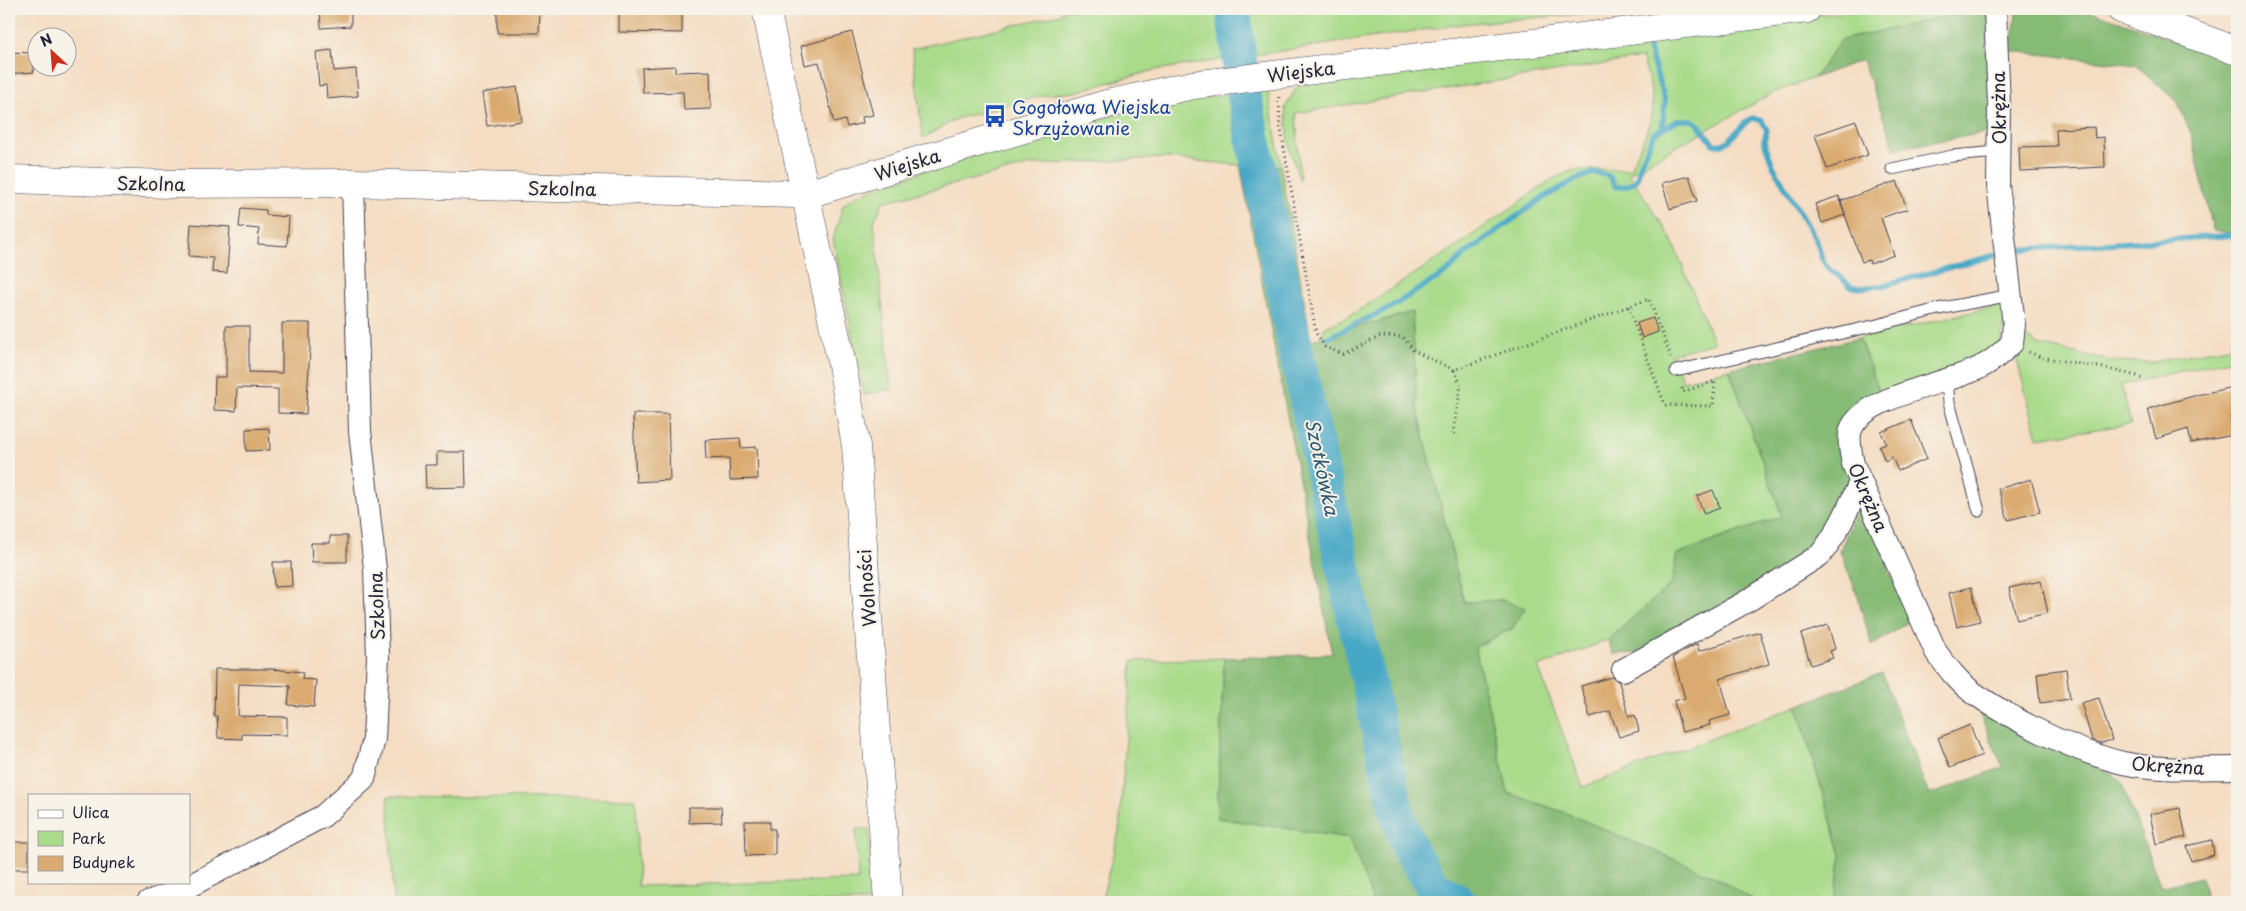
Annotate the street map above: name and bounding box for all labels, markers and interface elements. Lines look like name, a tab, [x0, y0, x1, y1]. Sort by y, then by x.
north arrow	[28, 28, 78, 78]
text: N	[36, 28, 56, 52]
street label: Wiejska	[1266, 53, 1337, 89]
street label: Okrężna	[1984, 71, 2012, 145]
place label: Gogołowa Wiejska Skrzyżowanie	[1012, 93, 1172, 141]
bus stop icon: Gogołowa Wiejska Skrzyżowanie	[982, 103, 1008, 129]
street label: Wiejska	[870, 141, 944, 187]
street label: Szkolna	[116, 169, 186, 197]
street label: Szkolna	[527, 174, 597, 202]
water label: Szotkówka	[1299, 416, 1347, 519]
street label: Okrężna	[1842, 458, 1896, 537]
street label: Wolności	[850, 548, 882, 628]
street label: Szkolna	[361, 570, 391, 641]
street label: Okrężna	[2131, 749, 2206, 781]
legend	[28, 794, 190, 884]
text: Ulica	[72, 800, 110, 823]
text: Park	[72, 826, 106, 849]
text: Budynek	[72, 850, 135, 873]

